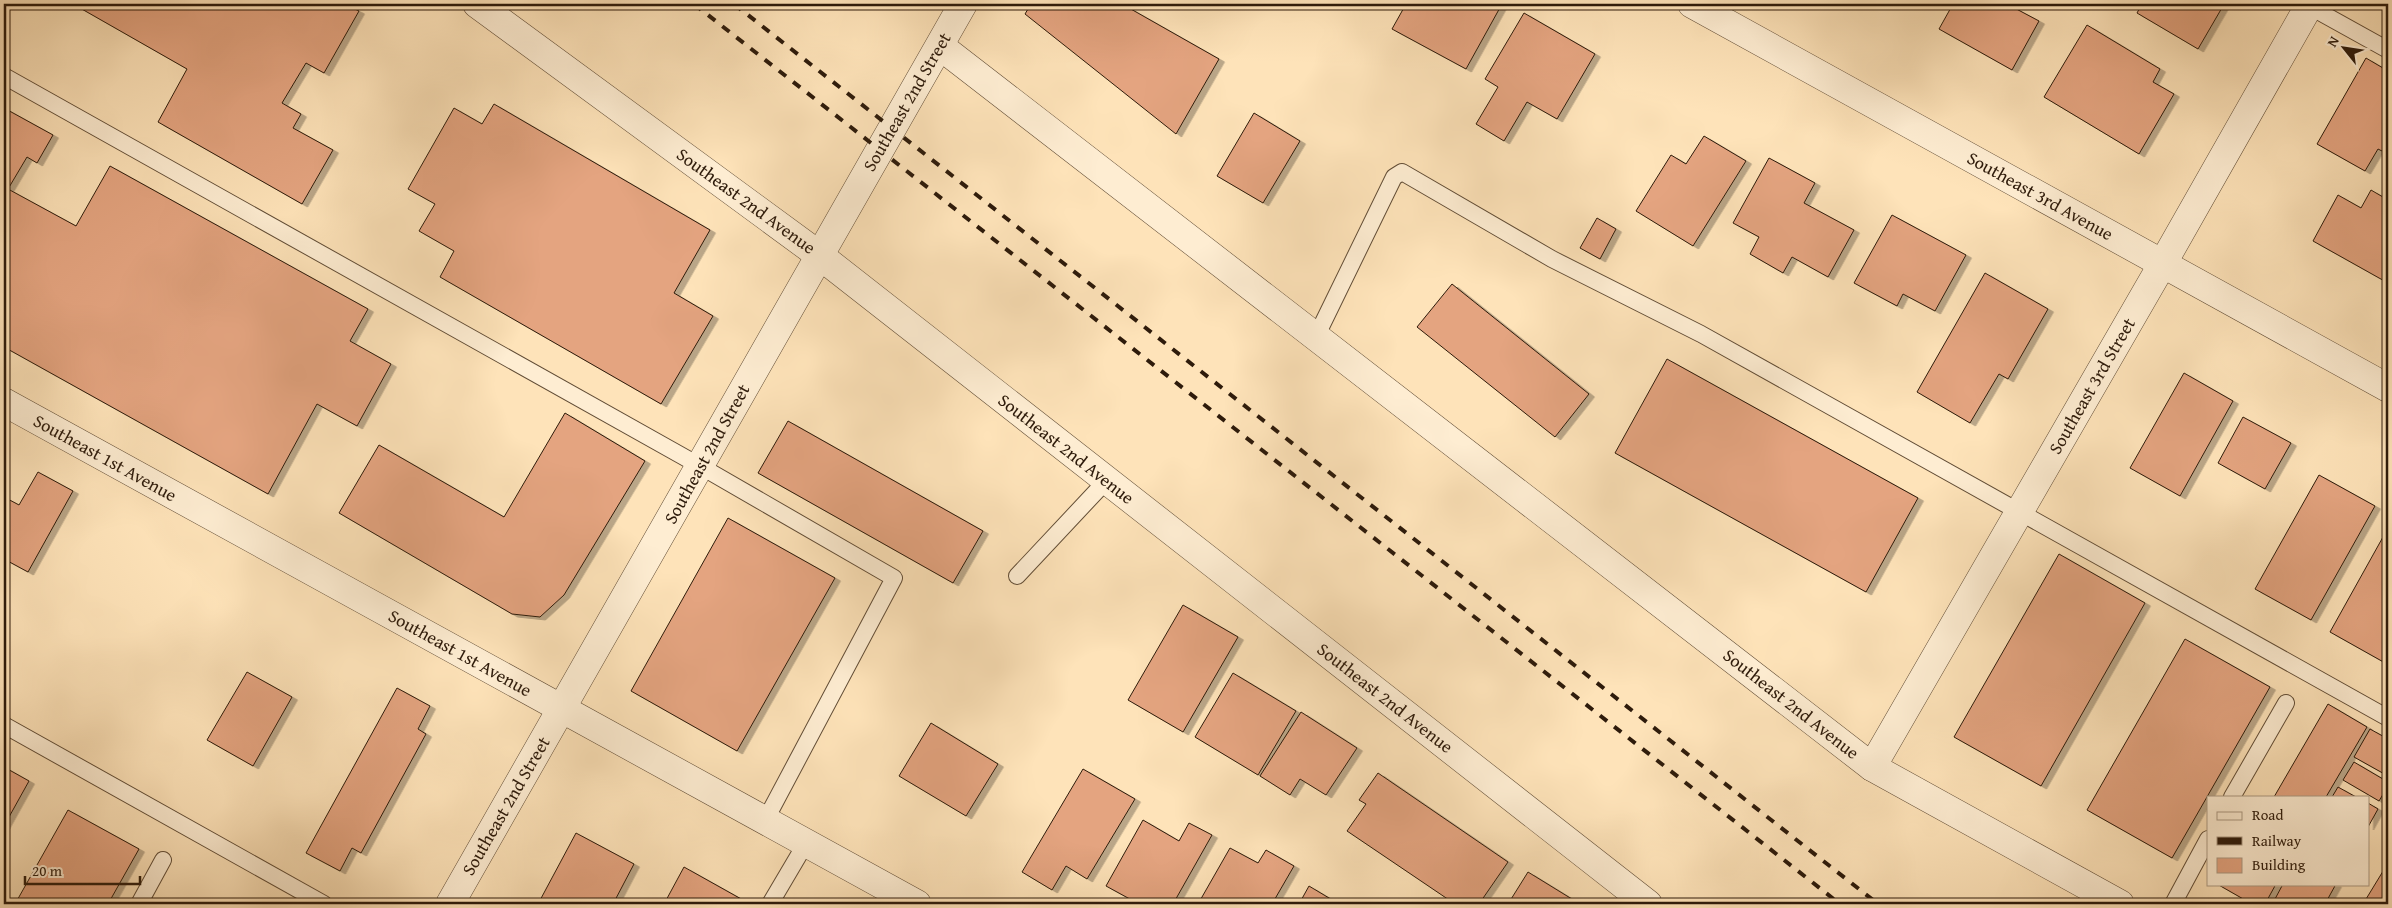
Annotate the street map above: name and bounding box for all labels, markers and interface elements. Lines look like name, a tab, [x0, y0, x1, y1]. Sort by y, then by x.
north arrow	[2320, 22, 2370, 72]
street label: Southeast 2nd Street	[856, 27, 958, 176]
text: N	[2322, 32, 2344, 51]
street label: Southeast 2nd Avenue	[671, 141, 821, 260]
street label: Southeast 3rd Avenue	[1962, 144, 2118, 247]
street label: Southeast 3rd Street	[2041, 312, 2142, 459]
street label: Southeast 2nd Street	[657, 378, 757, 529]
street label: Southeast 2nd Avenue	[992, 387, 1140, 510]
street label: Southeast 1st Avenue	[29, 407, 182, 508]
street label: Southeast 1st Avenue	[384, 602, 537, 703]
street label: Southeast 2nd Avenue	[1311, 636, 1459, 759]
street label: Southeast 2nd Avenue	[1717, 642, 1865, 765]
street label: Southeast 2nd Street	[455, 731, 557, 880]
legend	[2207, 796, 2370, 886]
text: Road	[2252, 804, 2283, 825]
text: Railway	[2252, 830, 2302, 851]
scale bar	[25, 853, 140, 885]
text: Building	[2252, 854, 2306, 875]
text: 20 m	[32, 860, 63, 881]

